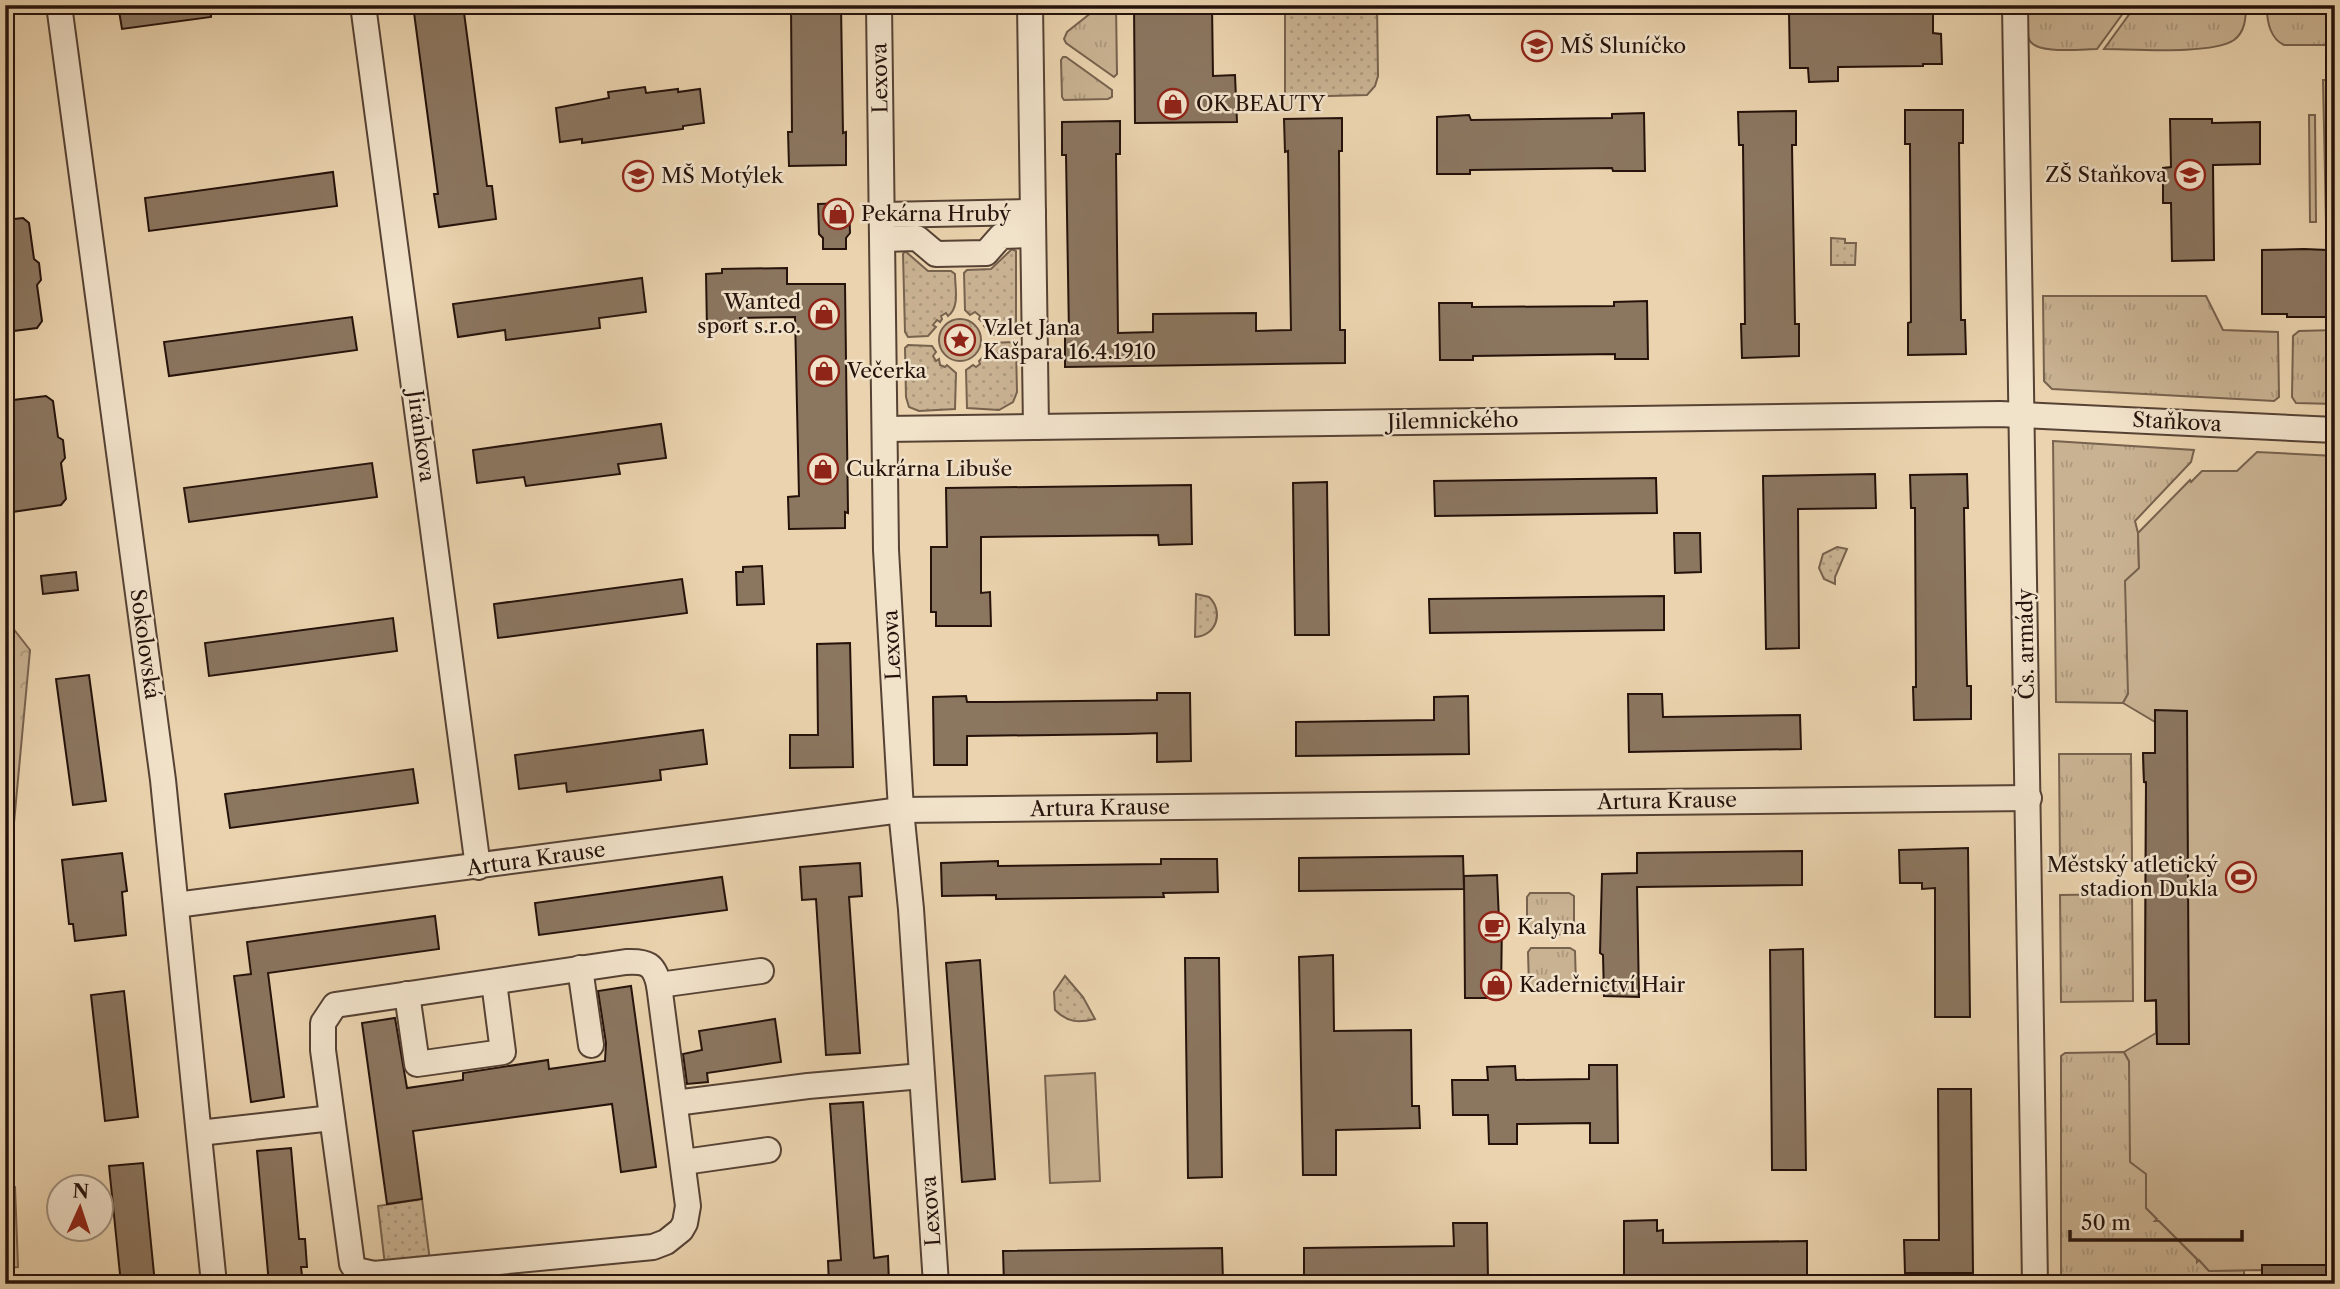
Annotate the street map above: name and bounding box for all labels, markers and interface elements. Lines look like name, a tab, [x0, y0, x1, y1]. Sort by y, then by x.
school or university icon: MŠ Sluníčko	[1520, 29, 1554, 63]
place label: MŠ Sluníčko	[1560, 33, 1686, 58]
street label: Lexova	[866, 42, 893, 113]
shop icon: OK BEAUTY	[1156, 87, 1190, 121]
place label: OK BEAUTY	[1196, 91, 1326, 116]
school or university icon: ZŠ Staňkova	[2173, 158, 2207, 192]
school or university icon: MŠ Motýlek	[621, 159, 655, 193]
place label: ZŠ Staňkova	[2045, 162, 2168, 187]
place label: MŠ Motýlek	[661, 163, 784, 188]
shop icon: Pekárna Hrubý	[821, 197, 855, 231]
place label: Pekárna Hrubý	[861, 201, 1011, 226]
place label: Wanted sport s.r.o.	[697, 289, 801, 338]
shop icon: Wanted sport s.r.o.	[807, 297, 841, 331]
place label: Vzlet Jana Kašpara 16.4.1910	[982, 315, 1156, 364]
place icon: Vzlet Jana Kašpara 16.4.1910	[943, 323, 977, 357]
shop icon: Večerka	[807, 354, 841, 388]
place label: Večerka	[846, 358, 928, 383]
street label: Jiránkova	[402, 386, 440, 484]
street label: Jilemnického	[1384, 407, 1519, 434]
street label: Staňkova	[2132, 407, 2223, 436]
shop icon: Cukrárna Libuše	[806, 452, 840, 486]
place label: Cukrárna Libuše	[846, 456, 1012, 481]
street label: Sokolovská	[125, 587, 166, 702]
street label: Čs. armády	[2012, 588, 2039, 700]
street label: Lexova	[877, 608, 906, 681]
street label: Artura Krause	[1596, 787, 1737, 814]
street label: Artura Krause	[1029, 794, 1170, 821]
street label: Artura Krause	[464, 836, 607, 881]
place label: Městský atletický stadion Dukla	[2047, 852, 2219, 901]
sports icon: Městský atletický stadion Dukla	[2224, 860, 2258, 894]
cafe icon: Kalyna	[1477, 910, 1511, 944]
place label: Kalyna	[1517, 914, 1587, 939]
shop icon: Kadeřnictví Hair	[1479, 968, 1513, 1002]
place label: Kadeřnictví Hair	[1519, 972, 1685, 997]
north arrow	[46, 1174, 116, 1244]
street label: Lexova	[916, 1174, 945, 1247]
text: N	[72, 1180, 90, 1203]
scale bar	[2070, 1198, 2242, 1242]
text: 50 m	[2081, 1210, 2131, 1235]

